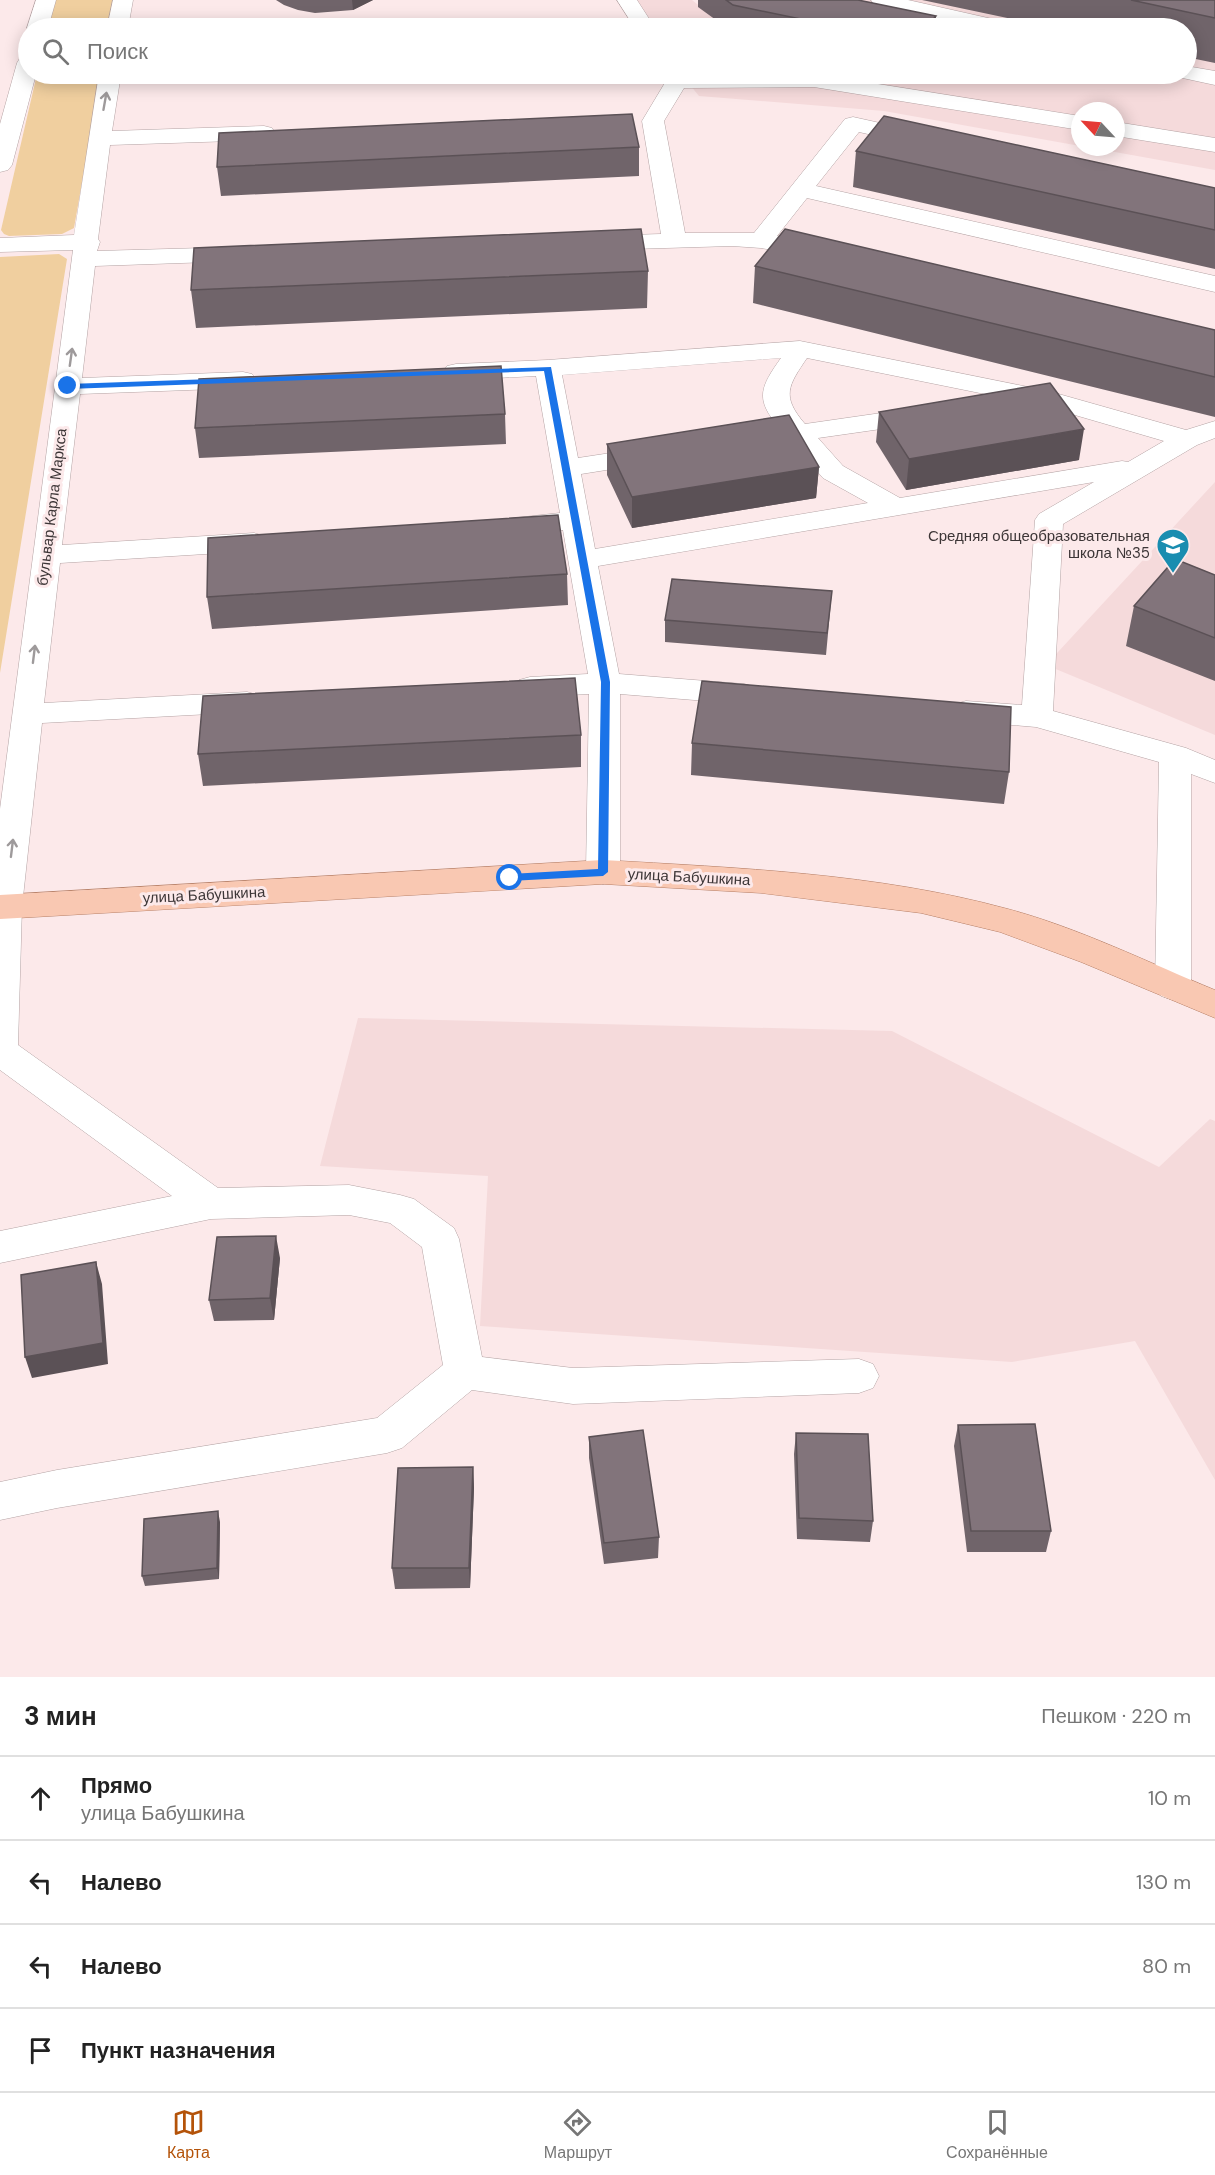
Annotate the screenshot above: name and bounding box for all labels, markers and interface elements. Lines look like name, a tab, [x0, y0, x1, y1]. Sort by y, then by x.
search box	[18, 18, 1197, 84]
icon: search	[39, 35, 72, 68]
text: Поиск	[87, 37, 148, 66]
one-way arrow	[100, 92, 111, 111]
north arrow	[1071, 102, 1125, 156]
one-way arrow	[66, 347, 77, 367]
route end	[54, 372, 80, 398]
street label: бульвар Карла Маркса	[32, 427, 72, 587]
place label: Средняя общеобразовательная школа №35	[928, 526, 1150, 563]
school or university icon: Средняя общеобразовательная школа №35	[1155, 527, 1191, 574]
one-way arrow	[29, 645, 40, 665]
one-way arrow	[7, 839, 18, 859]
route start	[496, 864, 522, 890]
street label: улица Бабушкина	[627, 864, 751, 890]
street label: улица Бабушкина	[142, 882, 266, 908]
text: 3 мин	[24, 1699, 97, 1733]
text: Пешком · 220 m	[1041, 1703, 1191, 1729]
text: Прямо	[81, 1771, 152, 1800]
icon: ahead	[24, 1782, 57, 1815]
text: 10 m	[1148, 1785, 1191, 1811]
text: улица Бабушкина	[81, 1800, 245, 1826]
icon: left	[24, 1866, 57, 1899]
text: Налево	[81, 1868, 162, 1897]
text: 130 m	[1136, 1869, 1191, 1895]
icon: left	[24, 1950, 57, 1983]
text: Налево	[81, 1952, 162, 1981]
text: 80 m	[1142, 1953, 1191, 1979]
icon: arrive	[24, 2034, 57, 2067]
text: Пункт назначения	[81, 2036, 276, 2065]
tab: Карта	[167, 2106, 210, 2163]
tab: Маршрут	[544, 2106, 612, 2163]
tab: Сохранённые	[946, 2106, 1048, 2163]

